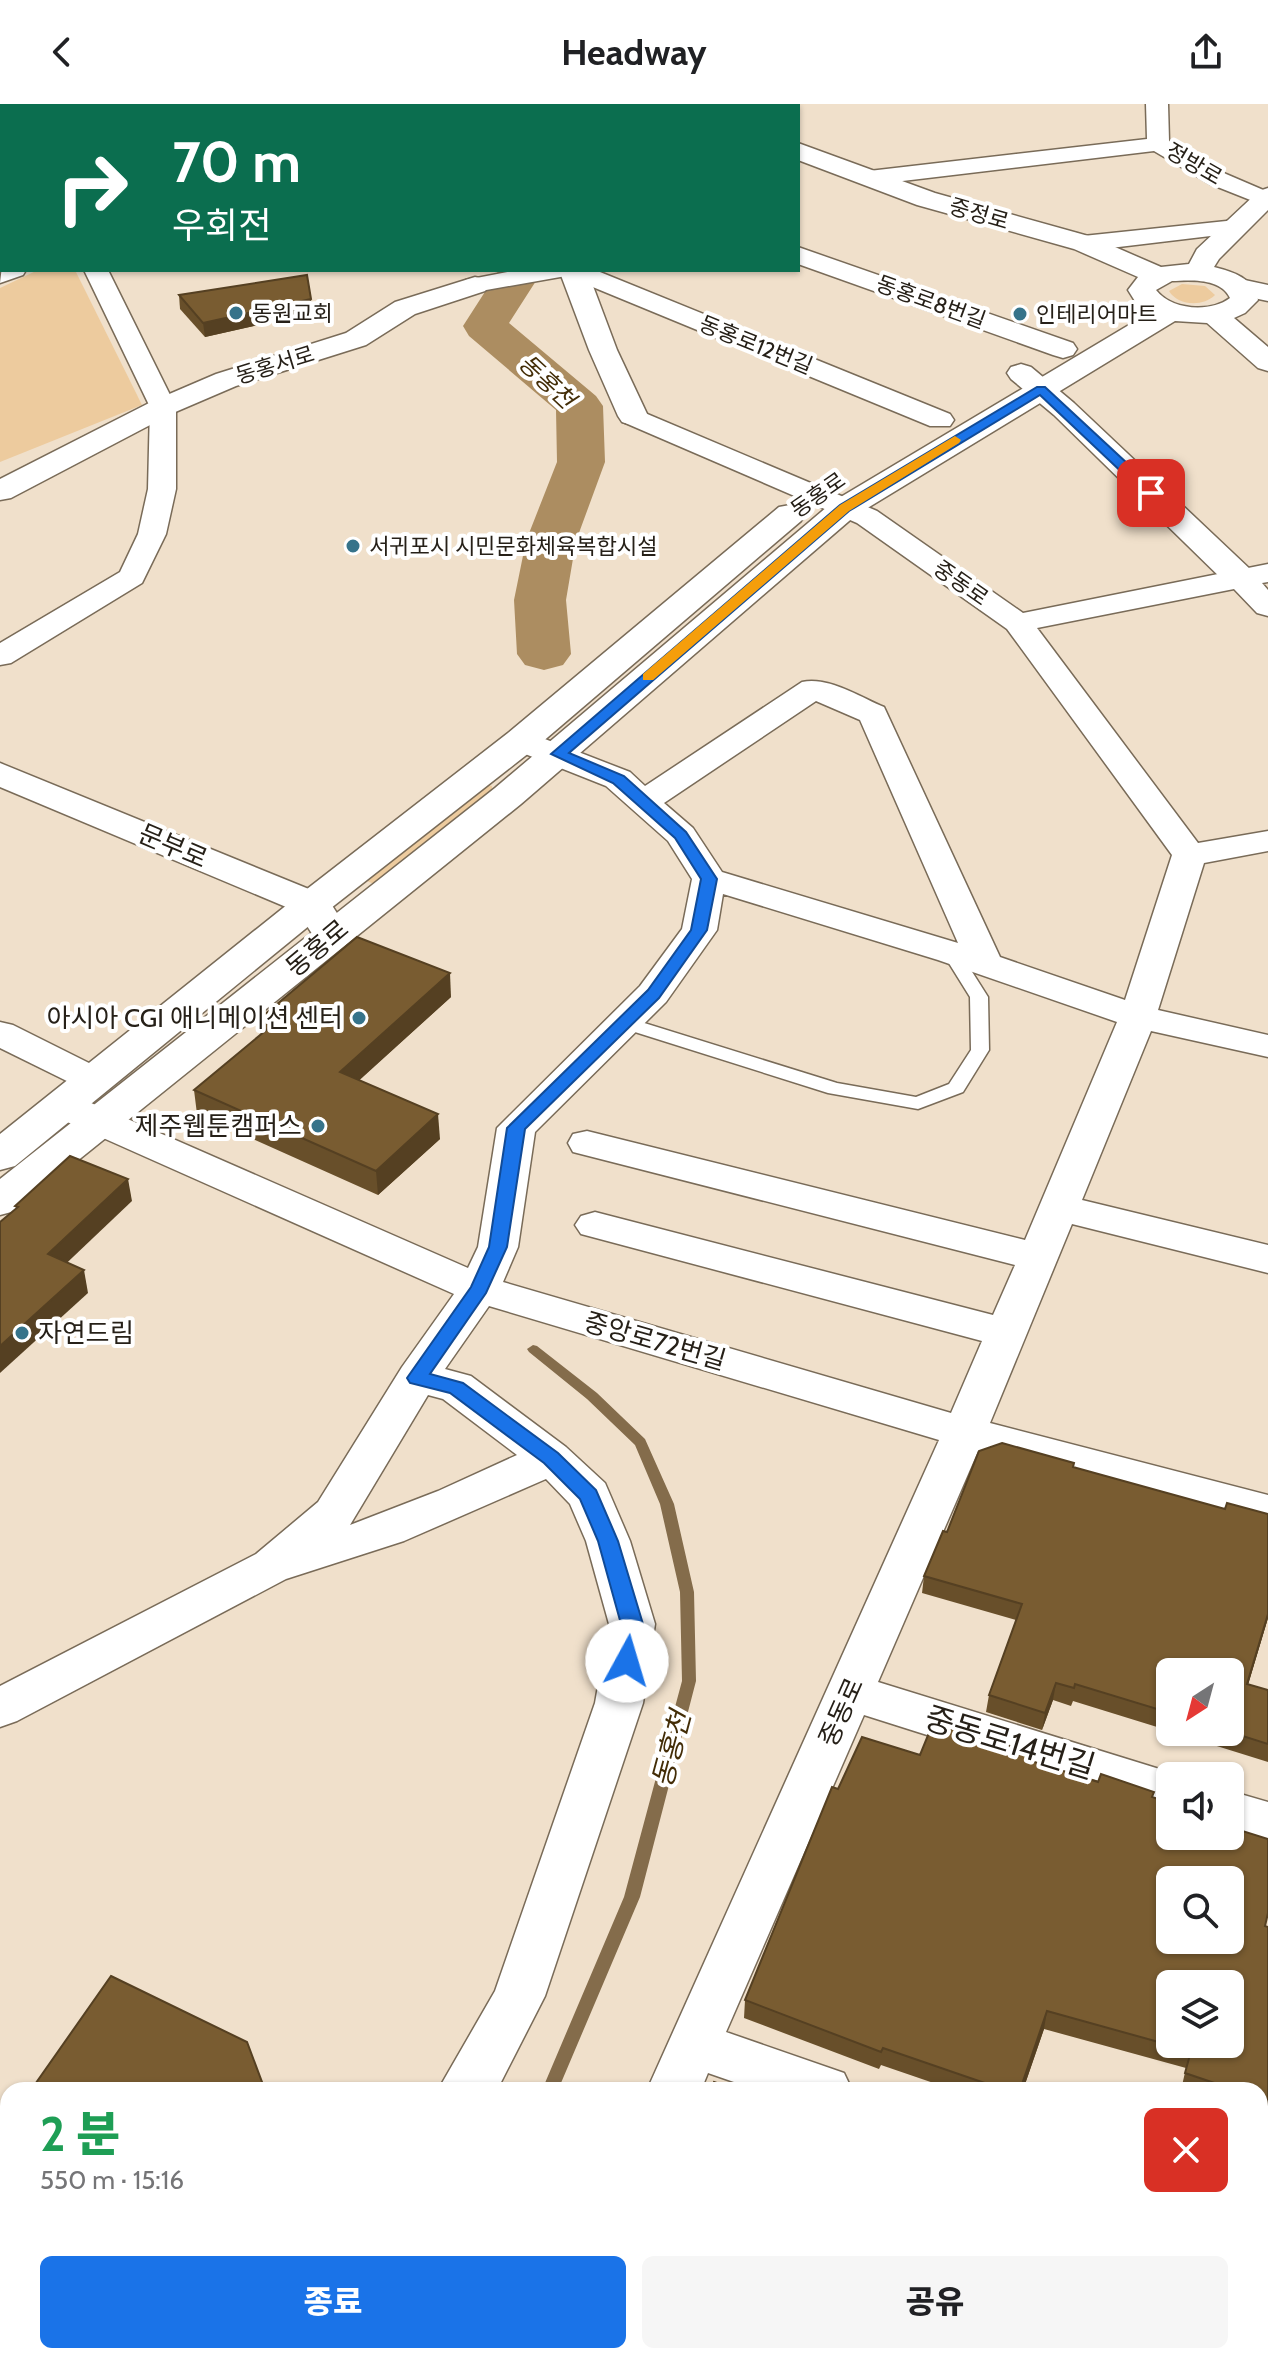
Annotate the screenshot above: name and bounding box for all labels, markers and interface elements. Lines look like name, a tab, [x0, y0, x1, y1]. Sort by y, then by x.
icon: back	[40, 30, 84, 74]
text: Headway	[561, 30, 707, 74]
icon: share	[1184, 30, 1228, 74]
text: 70 m	[172, 128, 301, 196]
icon: right	[40, 136, 144, 240]
street label: 정방로	[1161, 137, 1227, 191]
street label: 중정로	[946, 193, 1012, 235]
text: 우회전	[172, 203, 271, 247]
street label: 동홍로8번길	[873, 270, 989, 334]
place label: 동원교회	[252, 300, 333, 327]
place label: 인테리어마트	[1036, 301, 1157, 328]
marker: 동원교회	[227, 304, 245, 322]
marker: 인테리어마트	[1011, 305, 1029, 323]
street label: 동홍로12번길	[695, 310, 817, 380]
street label: 동홍서로	[232, 340, 318, 390]
water label: 동홍천	[513, 348, 583, 416]
pin	[1117, 459, 1185, 527]
street label: 동홍로	[785, 467, 851, 523]
icon: arrive	[1129, 471, 1173, 515]
place label: 서귀포시 시민문화체육복합시설	[369, 533, 657, 560]
marker: 서귀포시 시민문화체육복합시설	[344, 537, 362, 555]
street label: 중동로	[928, 555, 994, 611]
street label: 문부로	[134, 817, 212, 875]
street label: 동홍로	[279, 913, 355, 983]
place label: 아시아 CGI 애니메이션 센터	[46, 1002, 343, 1034]
marker: 아시아 CGI 애니메이션 센터	[350, 1009, 368, 1027]
place label: 제주웹툰캠퍼스	[135, 1110, 302, 1142]
marker: 제주웹툰캠퍼스	[309, 1117, 327, 1135]
street label: 중앙로72번길	[580, 1305, 730, 1377]
place label: 자연드림	[38, 1317, 134, 1349]
marker: 자연드림	[13, 1324, 31, 1342]
position arrow	[585, 1619, 669, 1703]
north arrow	[1156, 1658, 1244, 1746]
map controls	[1156, 1658, 1244, 2058]
street label: 중동로	[812, 1673, 870, 1751]
street label: 중동로14번길	[920, 1698, 1100, 1786]
water label: 동홍천	[645, 1704, 698, 1791]
button: sound	[1156, 1762, 1244, 1850]
button: search	[1156, 1866, 1244, 1954]
button: layers	[1156, 1970, 1244, 2058]
text: 2 분	[40, 2105, 120, 2163]
button: close	[1144, 2108, 1228, 2192]
text: 550 m · 15:16	[40, 2164, 184, 2196]
button: 종료	[40, 2256, 626, 2348]
button: 공유	[642, 2256, 1228, 2348]

